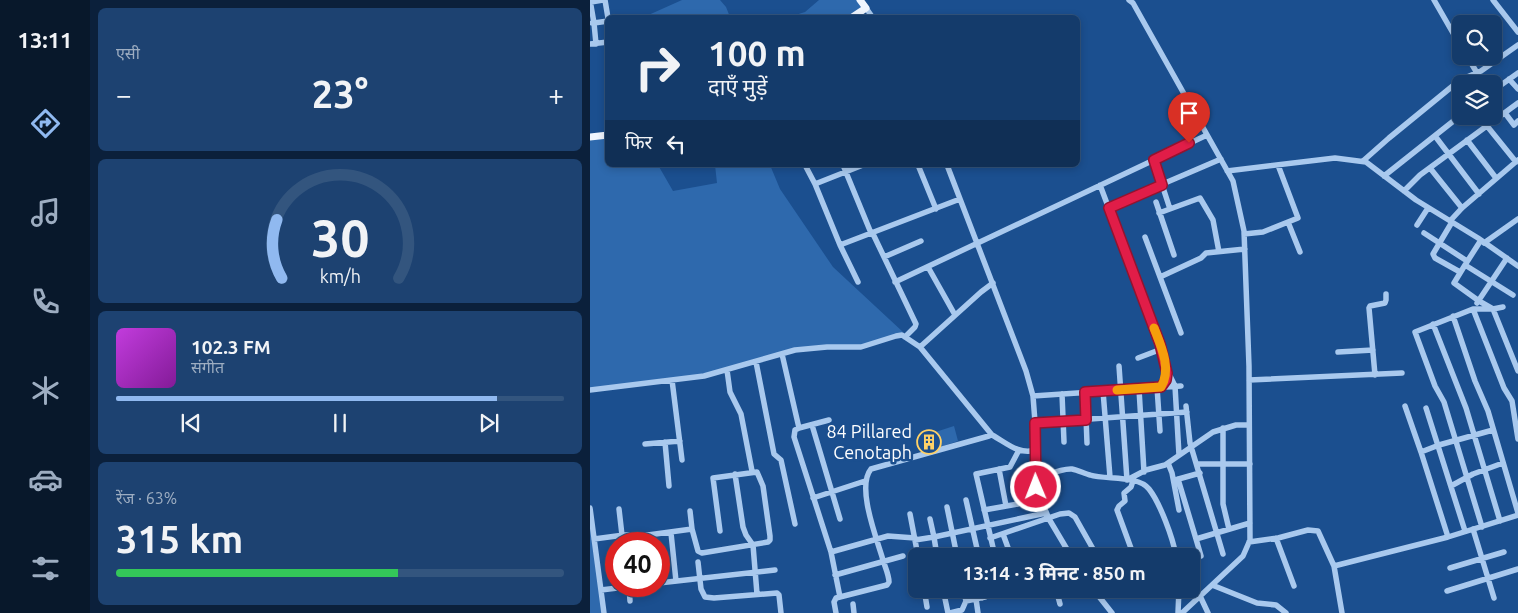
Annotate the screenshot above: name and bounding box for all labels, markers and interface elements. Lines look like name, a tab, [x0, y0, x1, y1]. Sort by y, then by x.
map controls	[1452, 15, 1502, 125]
button: search	[1452, 15, 1502, 65]
text: 13:11	[17, 27, 73, 52]
text: 100 m	[708, 33, 806, 73]
icon: right	[625, 35, 690, 100]
text: एसी	[116, 44, 140, 62]
text: 23°	[312, 73, 368, 115]
text: दाएँ मुड़ें	[708, 74, 768, 99]
button: layers	[1452, 75, 1502, 125]
text: −	[116, 79, 132, 110]
text: +	[548, 79, 564, 110]
pin	[1168, 92, 1210, 143]
icon: arrive	[1175, 99, 1203, 127]
icon: directions	[28, 106, 63, 141]
icon: left	[662, 130, 690, 158]
text: फिर	[625, 131, 652, 153]
icon: music	[28, 195, 63, 230]
text: 30	[311, 209, 369, 267]
text: km/h	[319, 266, 361, 286]
icon: phone	[28, 284, 63, 319]
text: 102.3 FM	[191, 336, 271, 358]
text: संगीत	[191, 358, 224, 376]
icon: climate	[28, 373, 63, 408]
icon: previous	[177, 409, 205, 437]
icon: pause	[326, 409, 354, 437]
icon: next	[475, 409, 503, 437]
place label: 84 Pillared Cenotaph	[826, 421, 912, 462]
building icon: 84 Pillared Cenotaph	[916, 429, 942, 455]
position arrow	[1009, 460, 1061, 512]
icon: car	[28, 462, 63, 497]
text: रेंज · 63%	[116, 489, 177, 507]
text: 315 km	[116, 518, 243, 560]
speed limit sign: 40	[605, 532, 670, 597]
icon: filters	[28, 551, 63, 586]
text: 13:14 · 3 मिनट · 850 m	[962, 562, 1146, 584]

